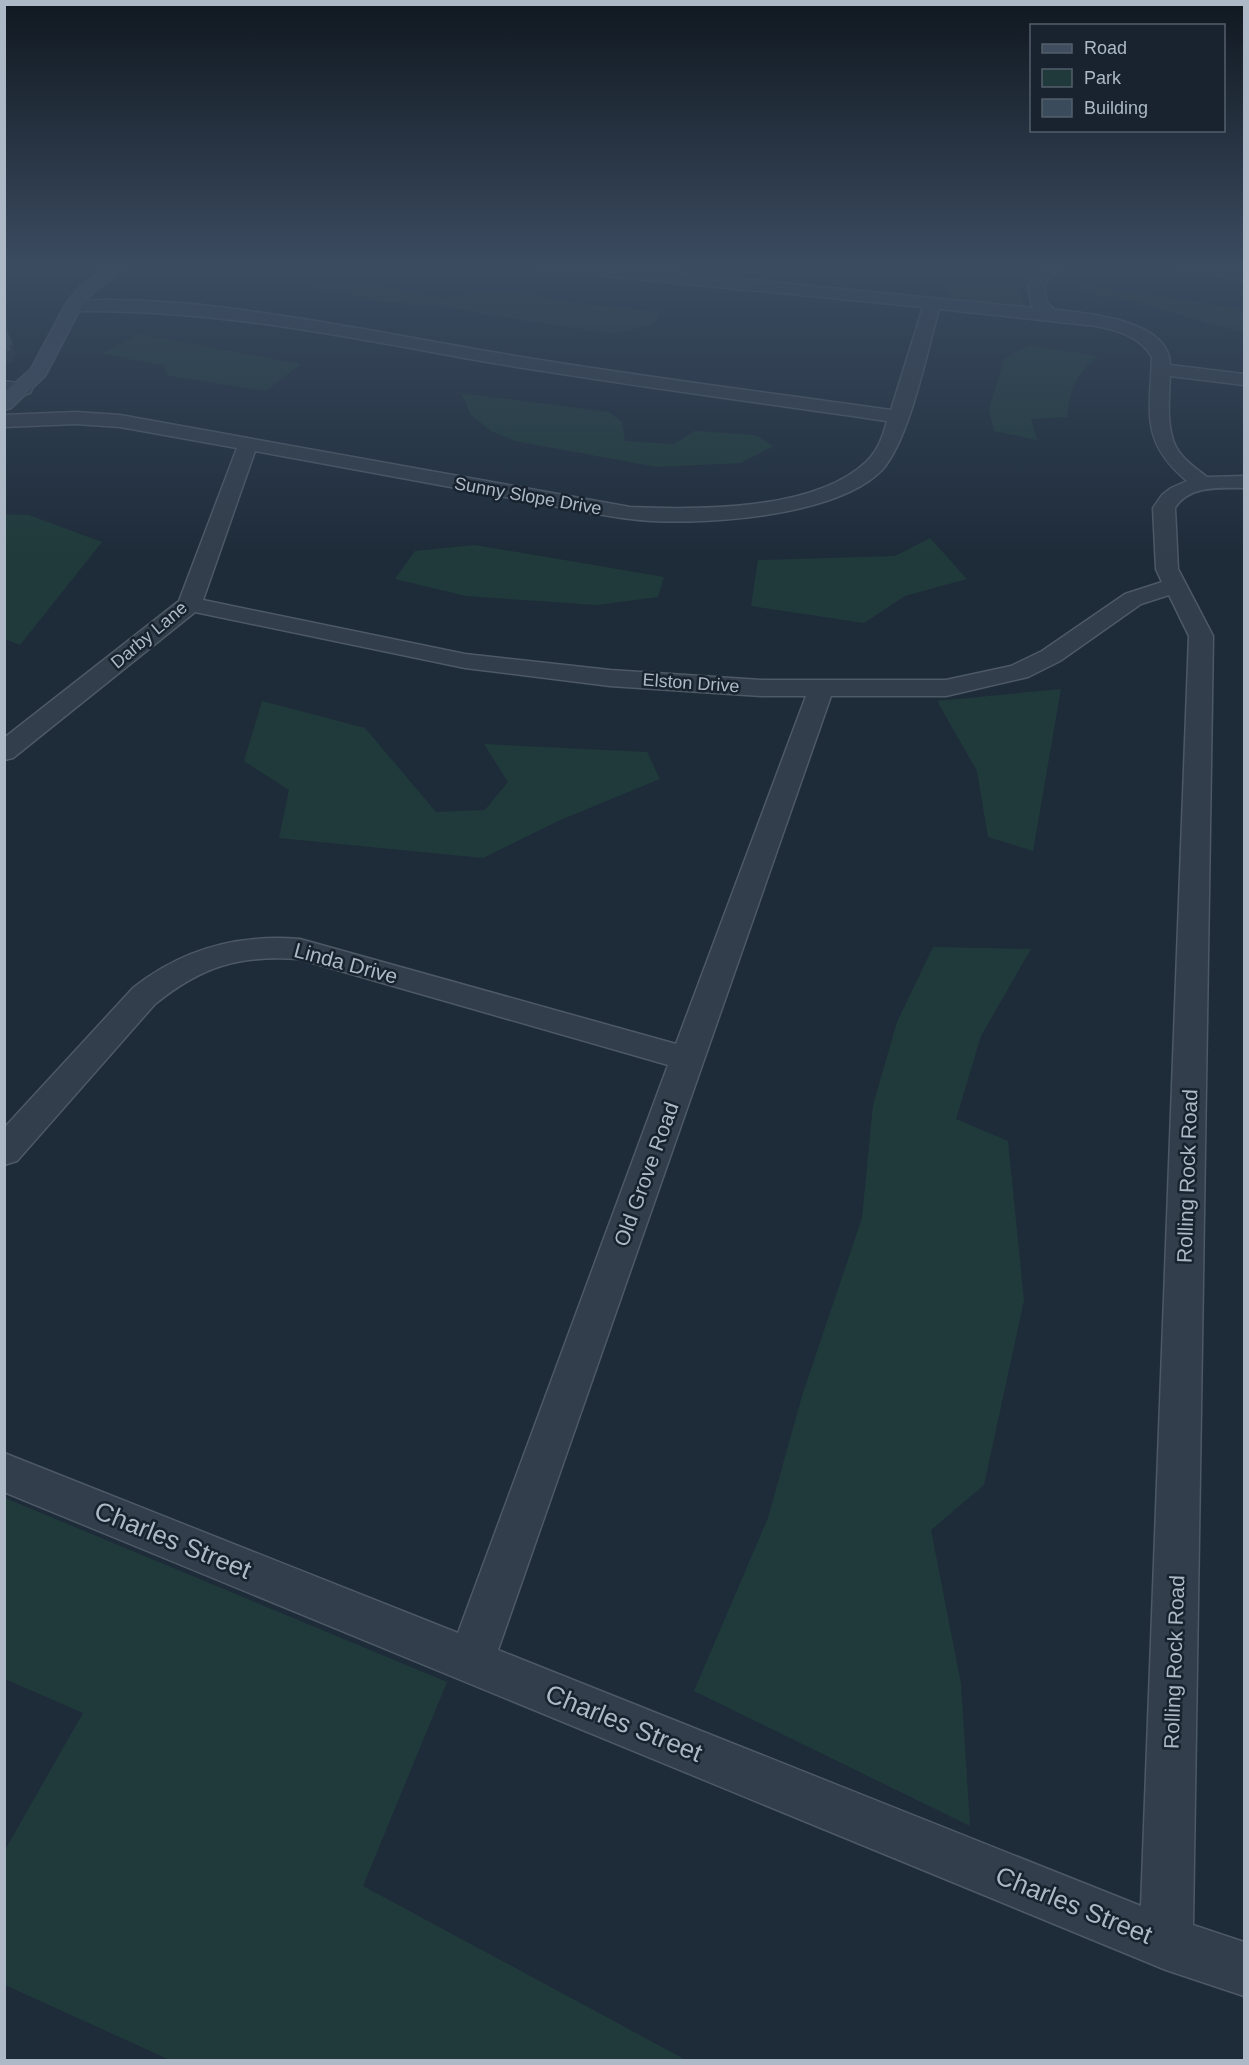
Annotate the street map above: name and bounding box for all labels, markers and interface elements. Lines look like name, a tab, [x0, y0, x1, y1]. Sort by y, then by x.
legend	[1030, 24, 1225, 132]
text: Road	[1084, 38, 1127, 58]
text: Park	[1084, 68, 1122, 88]
text: Building	[1084, 98, 1148, 118]
street label: Sunny Slope Drive	[453, 473, 603, 519]
street label: Darby Lane	[107, 597, 191, 673]
street label: Elston Drive	[642, 670, 740, 696]
street label: Linda Drive	[292, 938, 400, 988]
street label: Rolling Rock Road	[1172, 1089, 1202, 1263]
street label: Old Grove Road	[609, 1099, 683, 1249]
street label: Charles Street	[90, 1495, 256, 1585]
street label: Rolling Rock Road	[1159, 1575, 1189, 1749]
street label: Charles Street	[541, 1678, 707, 1768]
street label: Charles Street	[991, 1860, 1157, 1950]

